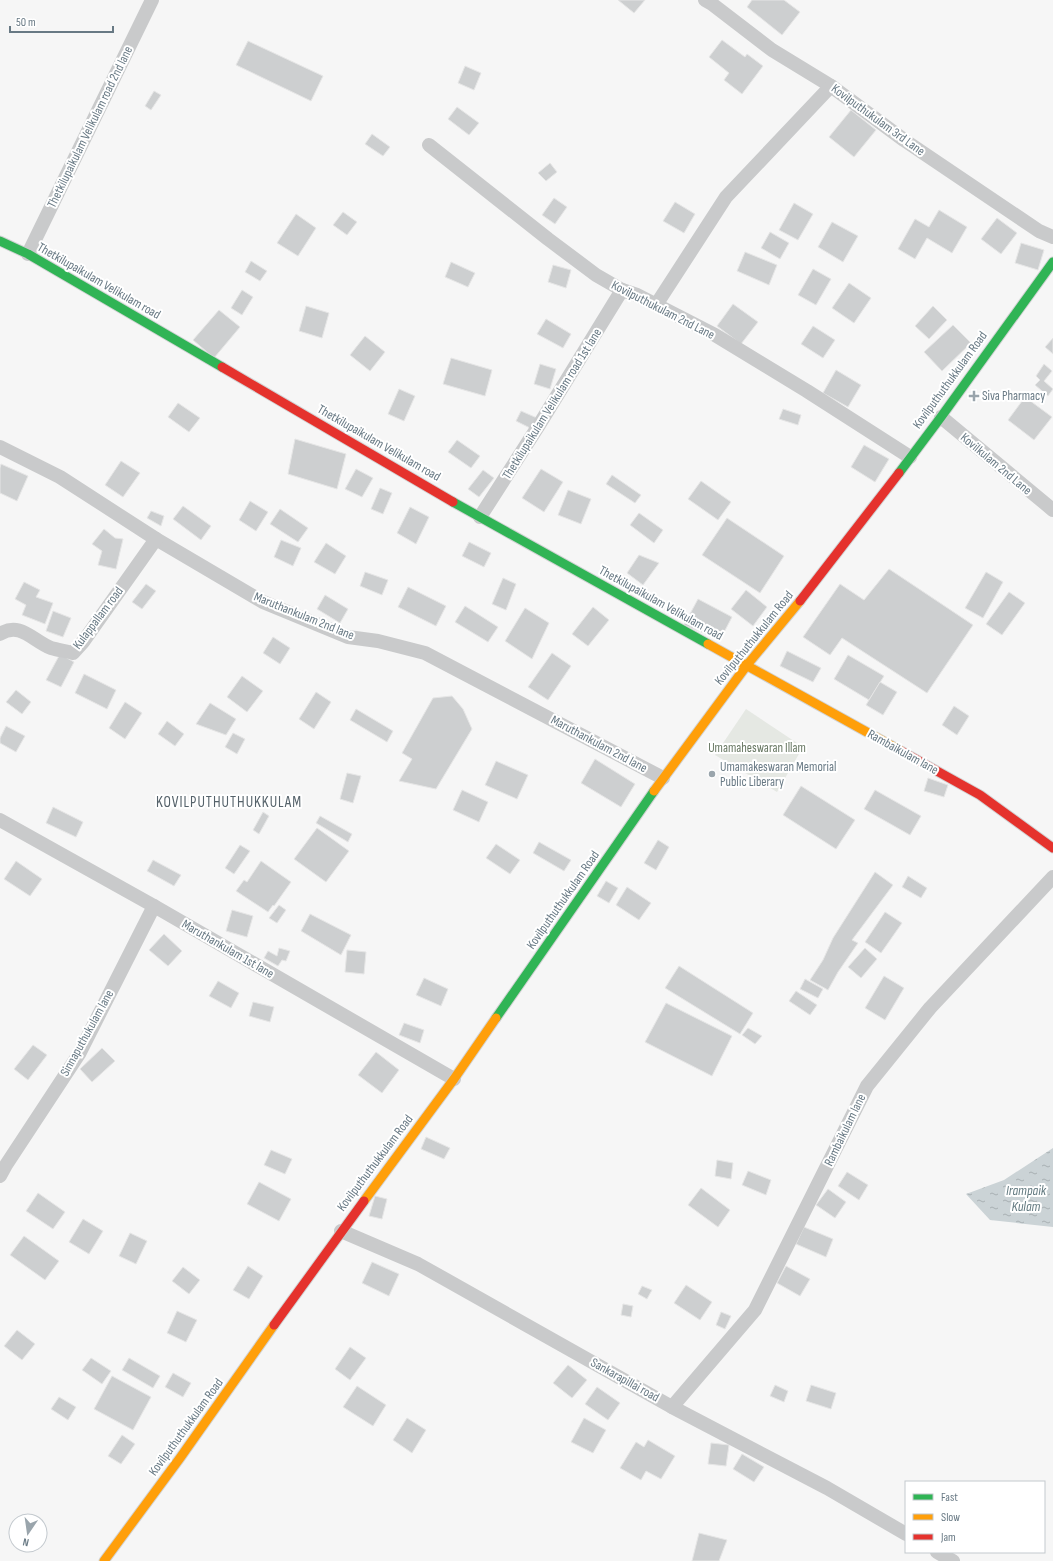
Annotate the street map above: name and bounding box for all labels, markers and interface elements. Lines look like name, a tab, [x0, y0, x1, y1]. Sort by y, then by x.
scale bar	[10, 8, 113, 34]
text: 50 m	[16, 15, 36, 30]
street label: Thetkilupaikulam Velikulam road 2nd lane	[44, 43, 136, 211]
street label: Kovilputhukulam 3rd Lane	[828, 81, 928, 159]
street label: Thetkilupaikulam Velikulam road	[35, 239, 163, 323]
street label: Kovilputhukulam 2nd Lane	[609, 277, 717, 343]
street label: Thetkilupaikulam Velikulam road 1st lane	[499, 326, 605, 482]
street label: Kovilputhuthukkulam Road	[909, 328, 991, 432]
place label: Siva Pharmacy	[982, 388, 1045, 404]
marker: Siva Pharmacy	[969, 391, 979, 401]
street label: Thetkilupaikulam Velikulam road	[315, 401, 443, 485]
street label: Kovilkulam 2nd Lane	[957, 430, 1035, 498]
street label: Thetkilupaikulam Velikulam road	[596, 562, 726, 644]
street label: Kulappallam road	[69, 584, 127, 652]
street label: Kovilputhuthukkulam Road	[711, 588, 797, 688]
street label: Maruthankulam 2nd lane	[251, 589, 357, 643]
street label: Maruthankulam 2nd lane	[548, 712, 650, 776]
street label: Rambaikulam lane	[865, 726, 941, 778]
park label: Umamaheswaran Illam	[708, 740, 806, 756]
place label: Umamakeswaran Memorial Public Liberary	[720, 759, 836, 790]
marker: Umamakeswaran Memorial Public Liberary	[707, 769, 717, 779]
district label: KOVILPUTHUTHUKKULAM	[156, 793, 302, 812]
street label: Kovilputhuthukkulam Road	[523, 848, 603, 952]
street label: Maruthankulam 1st lane	[179, 916, 277, 982]
street label: Sinnaputhukulam lane	[57, 987, 117, 1079]
street label: Rambaikulam lane	[821, 1091, 869, 1169]
street label: Kovilputhuthukkulam Road	[334, 1112, 416, 1214]
water label: Irampaik Kulam	[1006, 1182, 1047, 1215]
street label: Sankarapillai road	[588, 1355, 662, 1405]
street label: Kovilputhuthukkulam Road	[145, 1375, 227, 1479]
legend	[905, 1481, 1045, 1553]
text: Fast	[941, 1490, 958, 1505]
text: Slow	[941, 1510, 960, 1525]
north arrow	[8, 1513, 48, 1553]
text: Jam	[940, 1530, 956, 1545]
text: N	[21, 1535, 30, 1549]

